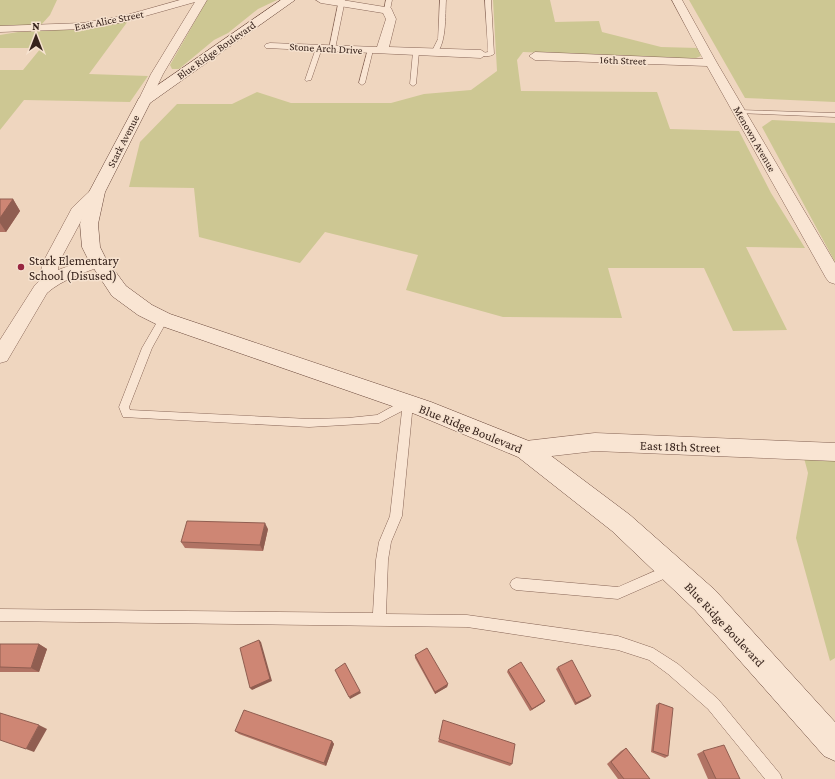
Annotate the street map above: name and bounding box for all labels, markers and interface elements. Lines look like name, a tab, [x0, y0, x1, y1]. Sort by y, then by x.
street label: East Alice Street	[73, 7, 145, 33]
north arrow	[16, 16, 56, 56]
street label: Blue Ridge Boulevard	[174, 18, 258, 82]
text: N	[32, 20, 40, 32]
street label: Stone Arch Drive	[289, 40, 363, 56]
street label: 16th Street	[600, 53, 647, 67]
street label: Menown Avenue	[731, 104, 779, 174]
street label: Stark Avenue	[105, 113, 141, 169]
place label: Stark Elementary School (Disused)	[29, 253, 120, 284]
marker: Stark Elementary School (Disused)	[16, 262, 26, 272]
street label: Blue Ridge Boulevard	[417, 401, 525, 456]
street label: East 18th Street	[640, 438, 721, 455]
street label: Blue Ridge Boulevard	[682, 579, 768, 670]

